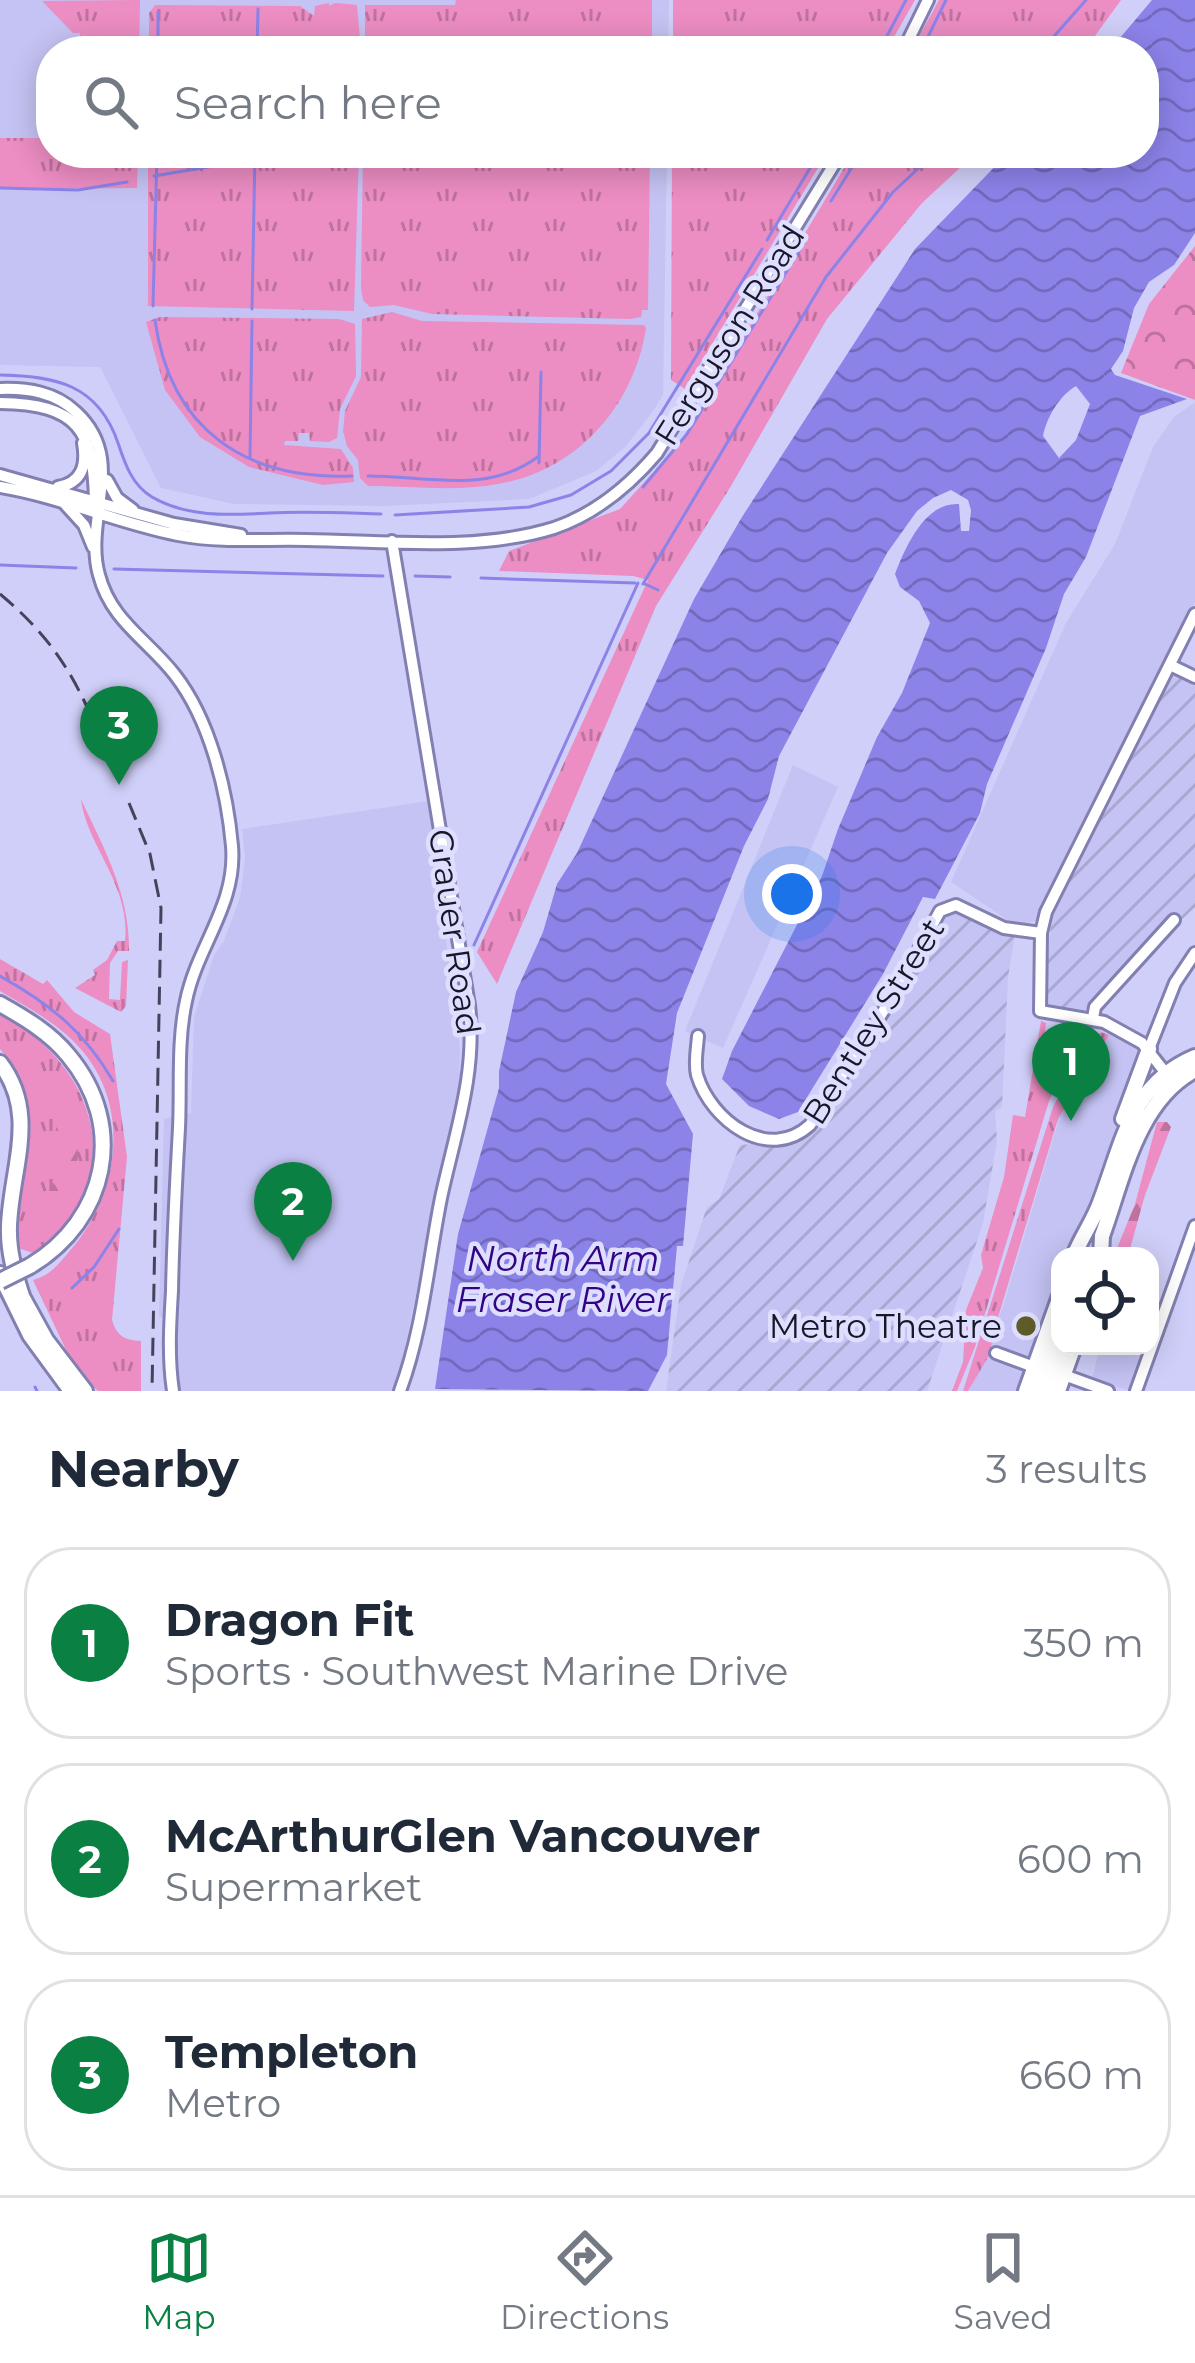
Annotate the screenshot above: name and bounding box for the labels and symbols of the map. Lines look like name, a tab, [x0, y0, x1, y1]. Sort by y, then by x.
street label: Ferguson Road	[645, 218, 813, 452]
pin: 3	[80, 686, 158, 785]
street label: Grauer Road	[421, 827, 489, 1037]
your location	[762, 864, 822, 924]
street label: Bentley Street	[794, 911, 952, 1131]
pin: 1	[1032, 1022, 1110, 1121]
pin: 2	[254, 1162, 332, 1261]
water label: North Arm Fraser River	[456, 1236, 672, 1321]
place label: Metro Theatre	[769, 1306, 1002, 1346]
marker: Metro Theatre	[1013, 1313, 1039, 1339]

